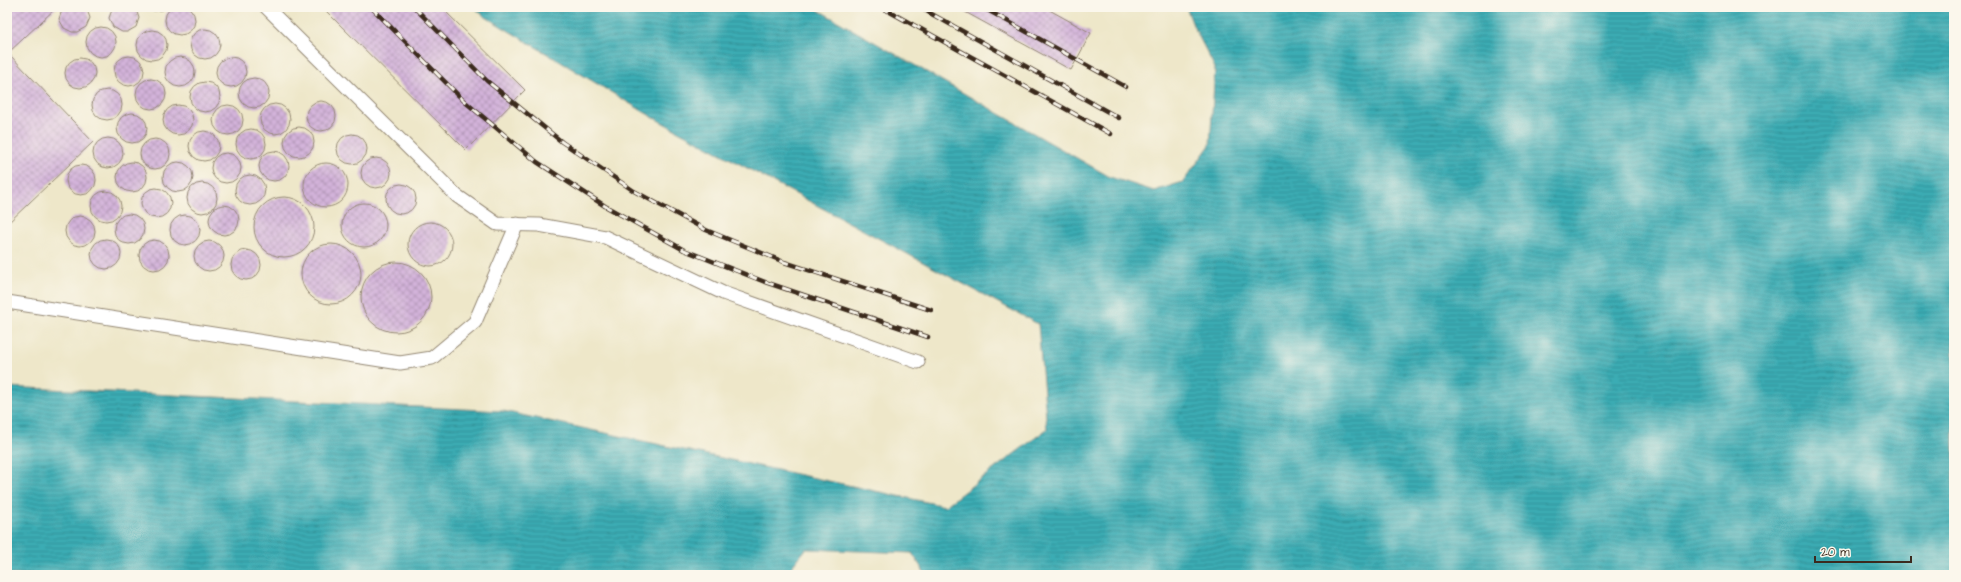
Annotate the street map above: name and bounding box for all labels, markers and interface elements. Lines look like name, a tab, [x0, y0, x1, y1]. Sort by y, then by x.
scale bar	[1815, 538, 1911, 564]
text: 20 m	[1821, 544, 1850, 561]

